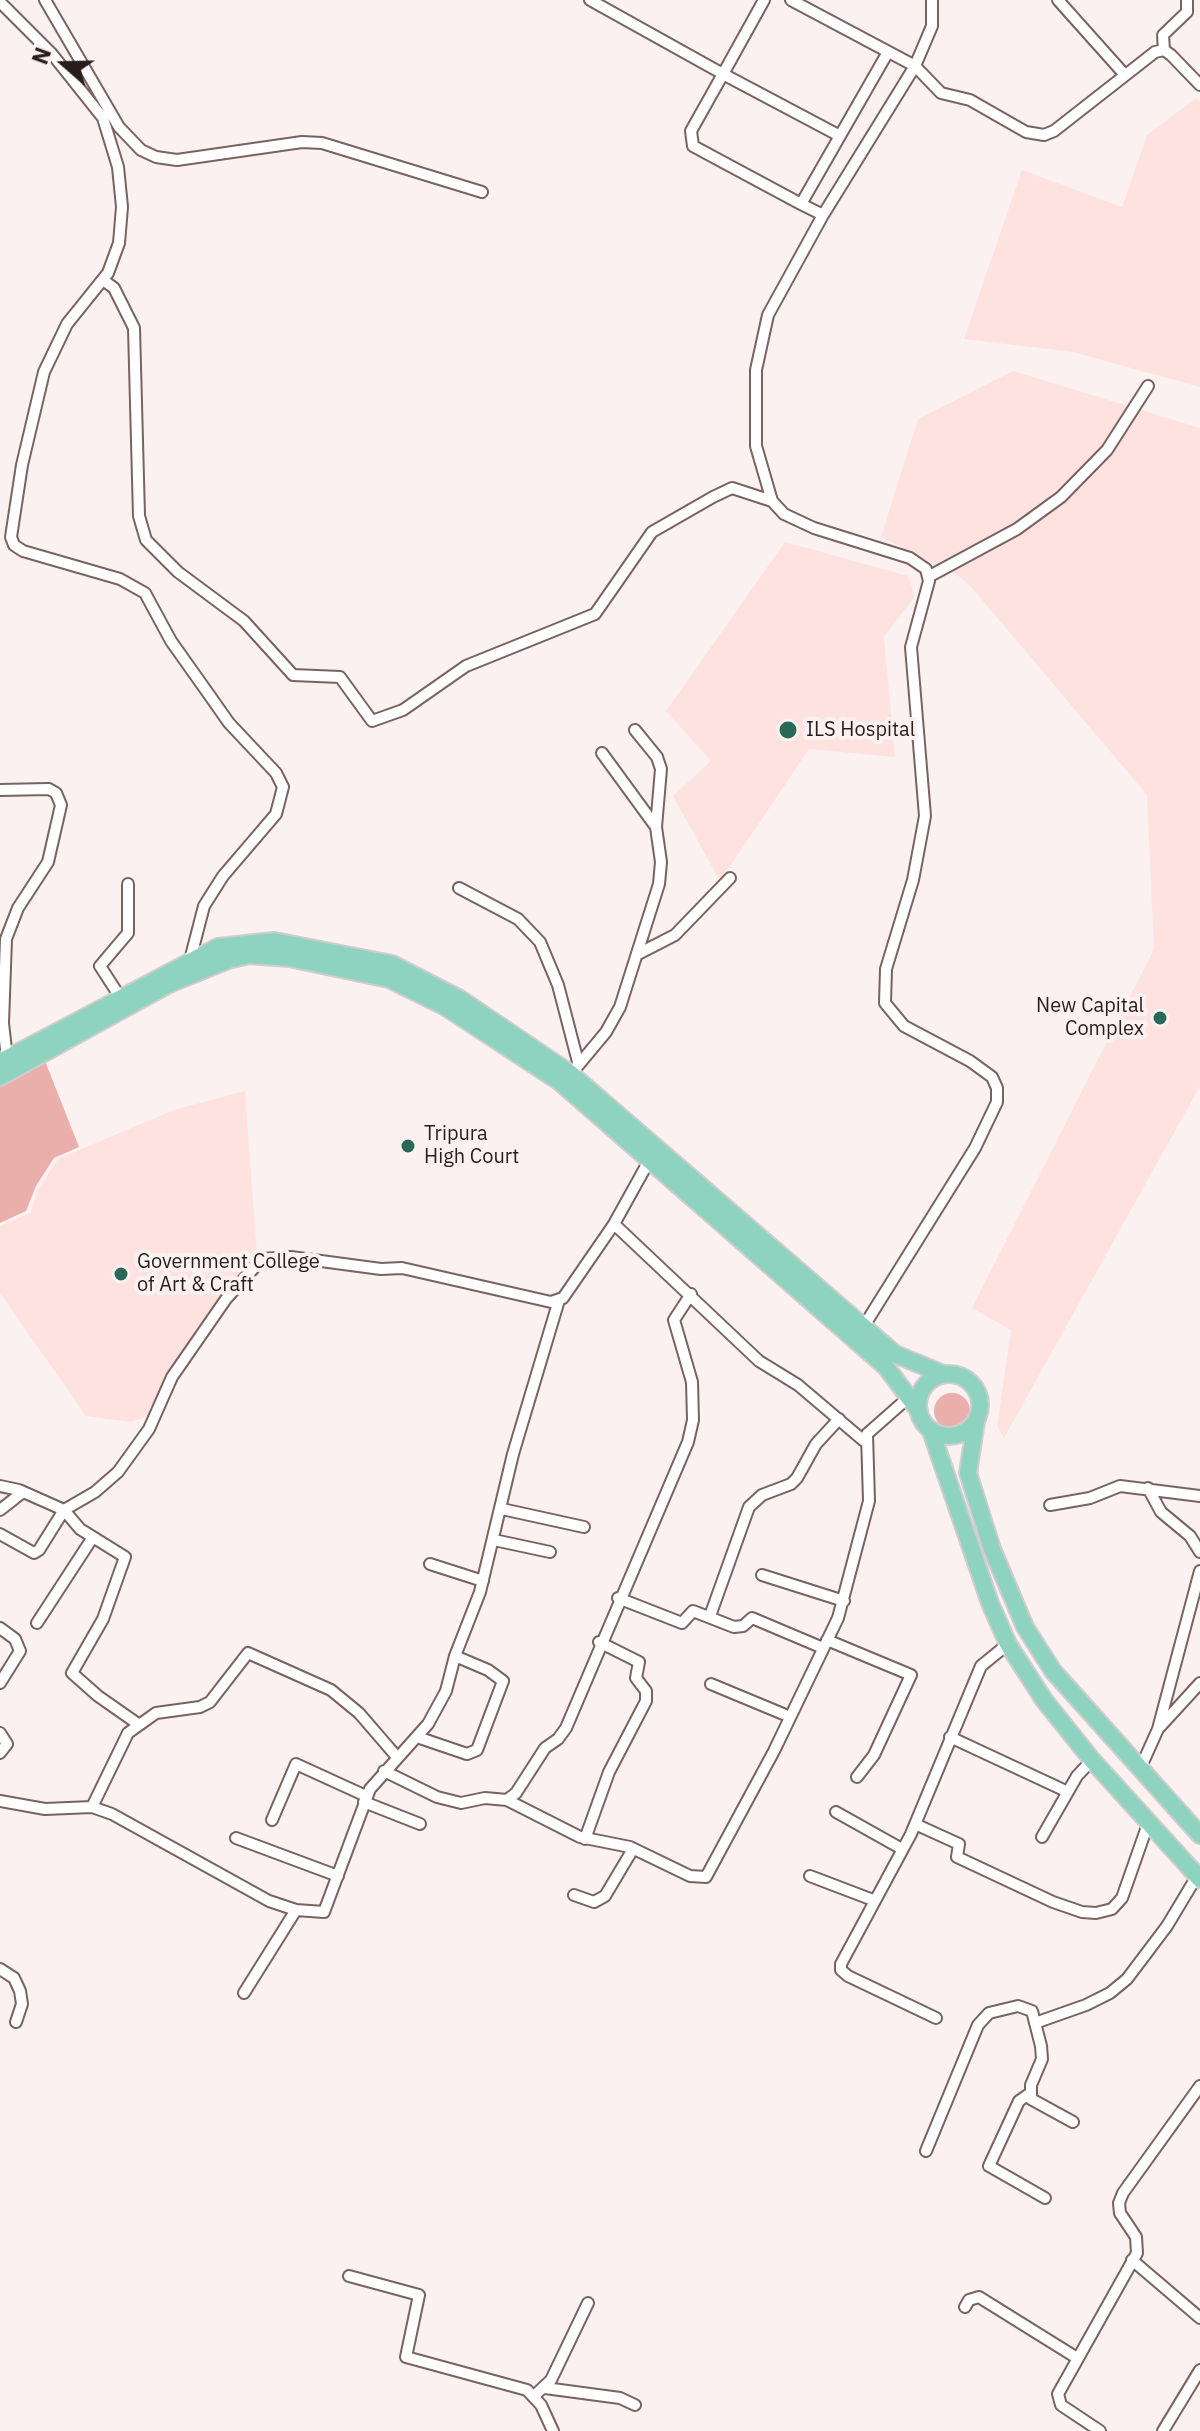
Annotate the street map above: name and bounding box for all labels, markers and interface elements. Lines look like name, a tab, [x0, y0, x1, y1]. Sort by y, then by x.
north arrow	[24, 24, 104, 104]
text: N	[25, 43, 57, 68]
place label: ILS Hospital	[806, 718, 915, 742]
marker: ILS Hospital	[777, 719, 799, 741]
place label: New Capital Complex	[1036, 994, 1144, 1041]
marker: New Capital Complex	[1151, 1009, 1169, 1027]
place label: Tripura High Court	[424, 1122, 519, 1169]
marker: Tripura High Court	[399, 1137, 417, 1155]
place label: Government College of Art & Craft	[137, 1250, 320, 1297]
marker: Government College of Art & Craft	[112, 1265, 130, 1283]

